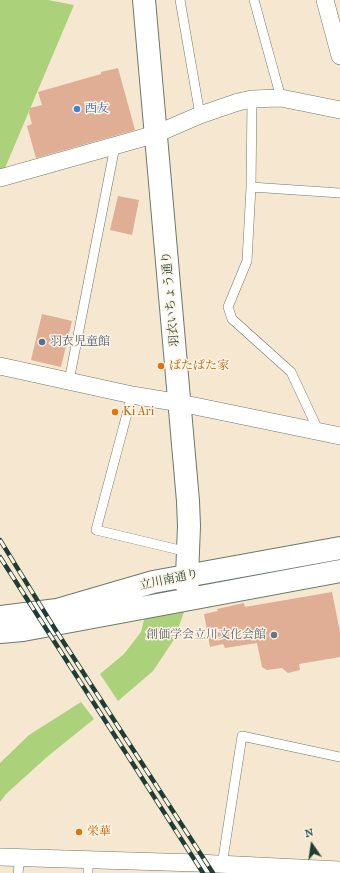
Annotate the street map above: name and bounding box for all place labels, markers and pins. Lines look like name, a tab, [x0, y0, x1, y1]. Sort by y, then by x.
place label: 西友	[85, 102, 109, 116]
marker: 西友	[72, 104, 82, 114]
place label: 羽衣児童館	[50, 335, 110, 349]
marker: 羽衣児童館	[37, 337, 47, 347]
place label: ぱたぱた家	[169, 359, 229, 373]
marker: ぱたぱた家	[156, 361, 166, 371]
place label: Ki Ari	[123, 405, 154, 419]
marker: Ki Ari	[110, 407, 120, 417]
place label: 創価学会立川文化会館	[146, 628, 266, 642]
marker: 創価学会立川文化会館	[269, 630, 279, 640]
place label: 栄華	[87, 825, 111, 839]
marker: 栄華	[74, 827, 84, 837]

